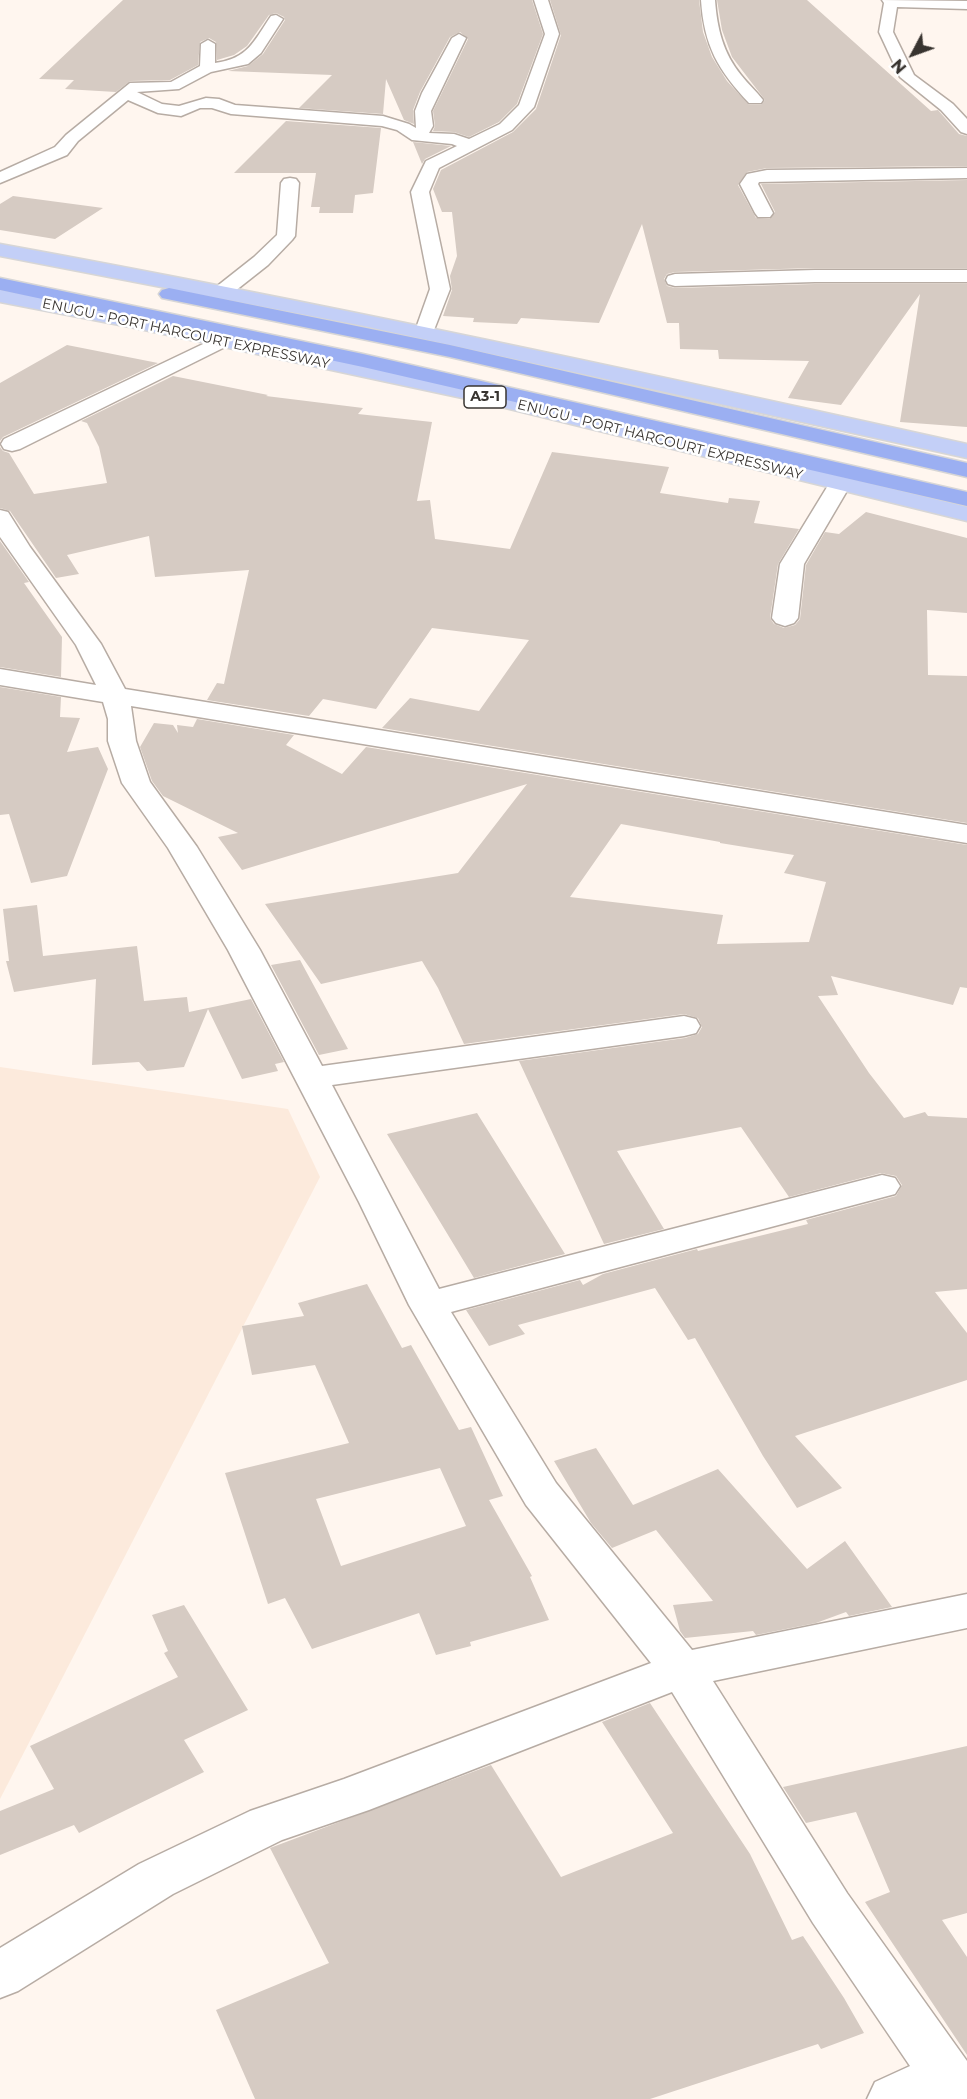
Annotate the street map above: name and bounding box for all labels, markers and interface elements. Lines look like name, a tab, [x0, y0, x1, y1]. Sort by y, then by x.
north arrow	[883, 24, 943, 84]
text: N	[888, 55, 910, 77]
street label: ENUGU - PORT HARCOURT EXPRESSWAY	[41, 295, 331, 373]
road number: A3-1	[464, 386, 506, 408]
street label: ENUGU - PORT HARCOURT EXPRESSWAY	[516, 396, 804, 484]

